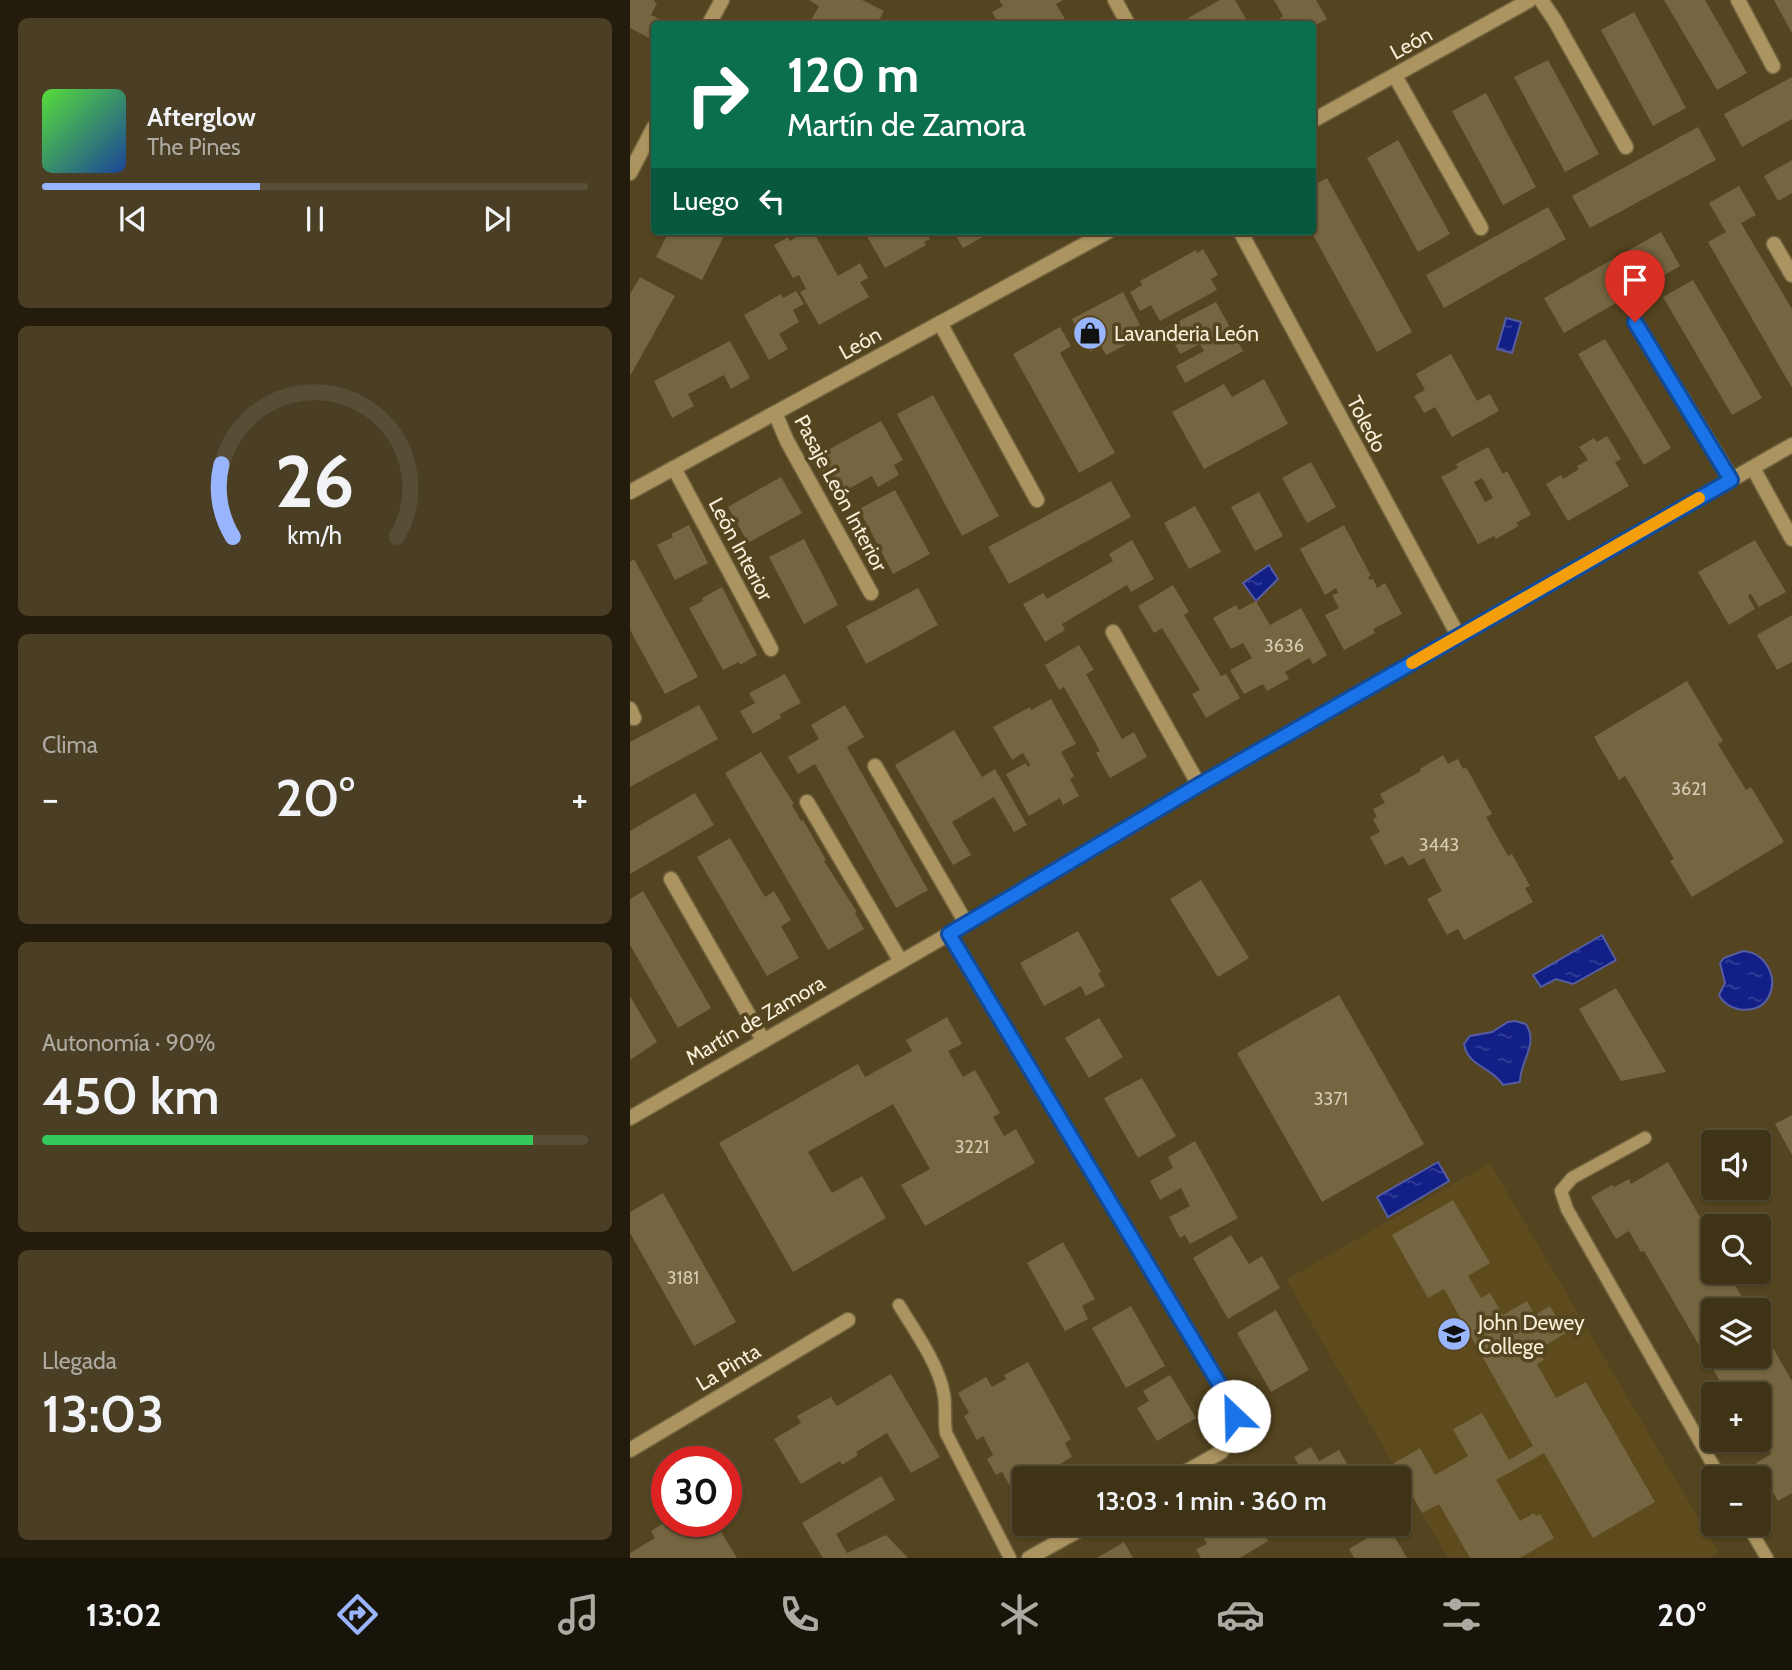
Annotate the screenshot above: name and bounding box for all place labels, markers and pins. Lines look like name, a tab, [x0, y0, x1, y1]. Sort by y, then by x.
pin	[1605, 250, 1665, 322]
shop icon: Lavanderia León	[1071, 314, 1109, 352]
place label: Lavanderia León	[1114, 321, 1259, 346]
place label: John Dewey College	[1477, 1310, 1585, 1359]
school or university icon: John Dewey College	[1435, 1315, 1473, 1353]

